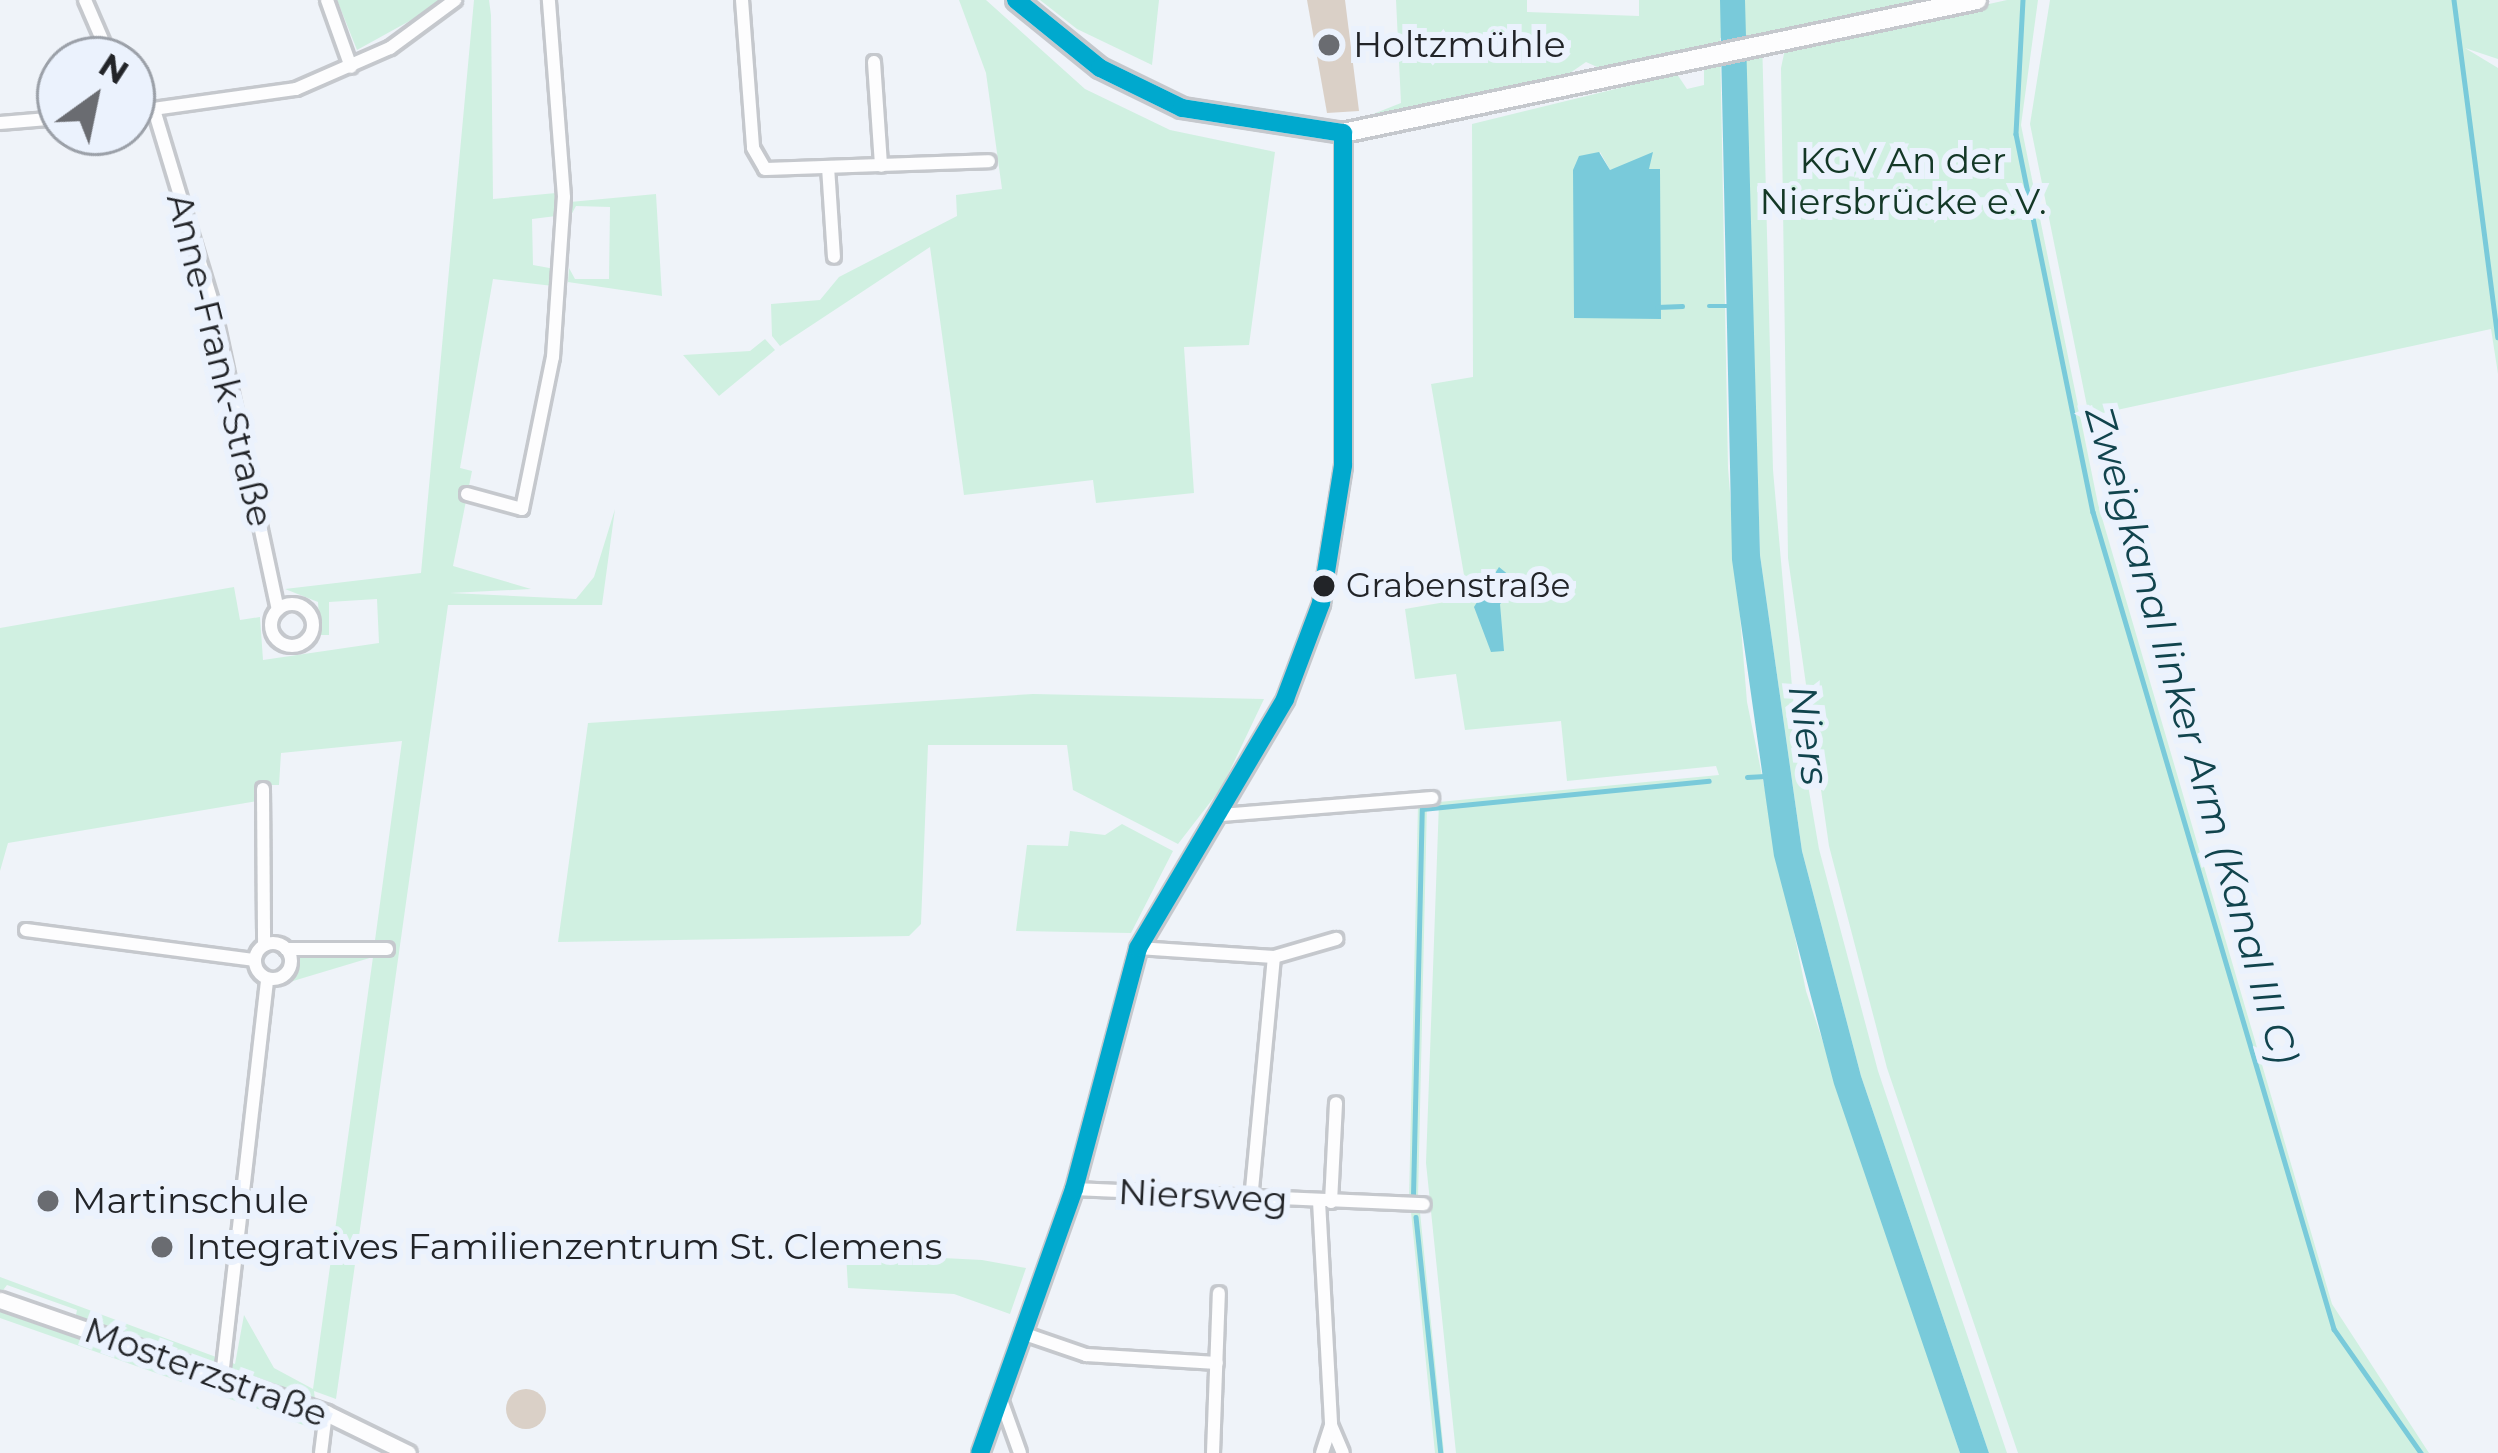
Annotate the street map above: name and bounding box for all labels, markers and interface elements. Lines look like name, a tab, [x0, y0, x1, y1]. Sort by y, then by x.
place label: Holtzmühle	[1353, 23, 1565, 67]
marker: Holtzmühle	[1316, 32, 1342, 58]
north arrow	[36, 36, 156, 156]
text: N	[92, 44, 136, 92]
park label: KGV An der Niersbrücke e.V.	[1759, 138, 2047, 223]
street label: Anne-Frank-Straße	[158, 189, 282, 531]
water label: Zweigkanal linker Arm (Kanal III C)	[2076, 401, 2308, 1069]
place label: Grabenstraße	[1346, 566, 1570, 606]
marker: Grabenstraße	[1313, 575, 1335, 597]
water label: Niers	[1779, 682, 1839, 788]
street label: Niersweg	[1117, 1170, 1289, 1222]
place label: Martinschule	[72, 1179, 309, 1223]
marker: Martinschule	[35, 1188, 61, 1214]
place label: Integratives Familienzentrum St. Clemens	[186, 1225, 942, 1269]
marker: Integratives Familienzentrum St. Clemens	[149, 1234, 175, 1260]
street label: Mosterzstraße	[79, 1308, 333, 1436]

